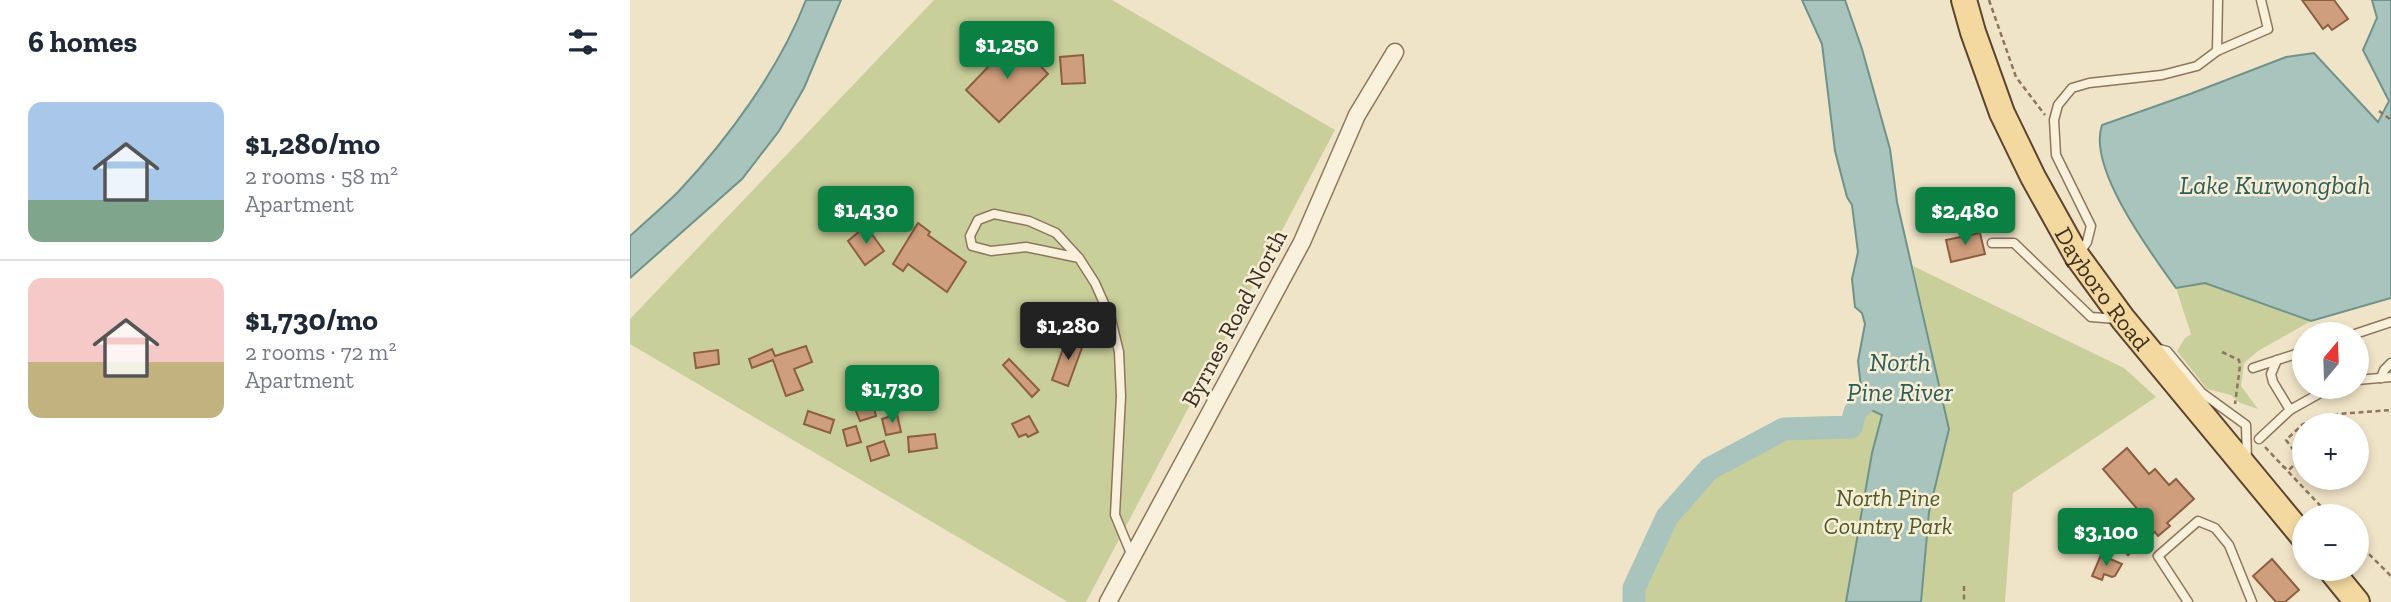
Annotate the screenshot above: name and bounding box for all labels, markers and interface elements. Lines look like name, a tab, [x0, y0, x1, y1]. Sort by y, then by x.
pin: $1,250	[950, 22, 1064, 81]
icon: filters	[564, 23, 602, 61]
text: 6 homes	[28, 24, 137, 60]
text: $1,250	[975, 30, 1039, 58]
text: $1,280/mo	[245, 126, 380, 162]
icon: home	[84, 130, 168, 214]
text: 2 rooms · 58 m²	[245, 162, 398, 190]
water label: Lake Kurwongbah	[2179, 169, 2371, 201]
pin: $1,430	[809, 187, 923, 246]
pin: $2,480	[1908, 188, 2022, 247]
text: Apartment	[245, 190, 354, 218]
text: $1,430	[834, 195, 898, 223]
text: $2,480	[1931, 196, 1999, 224]
street label: Dayboro Road	[2049, 222, 2157, 356]
street label: Byrnes Road North	[1175, 224, 1293, 412]
text: $1,730/mo	[245, 302, 378, 338]
pin: $1,280	[1011, 302, 1125, 362]
icon: home	[84, 306, 168, 390]
text: $1,280	[1036, 311, 1100, 339]
north arrow	[2292, 322, 2370, 399]
map controls	[2292, 322, 2369, 581]
text: 2 rooms · 72 m²	[245, 338, 396, 366]
water label: North Pine River	[1847, 346, 1953, 408]
text: Apartment	[245, 366, 354, 394]
pin: $1,730	[835, 366, 949, 425]
text: $1,730	[861, 374, 923, 402]
button: +	[2292, 413, 2369, 490]
park label: North Pine Country Park	[1824, 483, 1953, 540]
button: −	[2292, 504, 2369, 581]
pin: $3,100	[2049, 508, 2163, 568]
text: $3,100	[2074, 517, 2138, 545]

